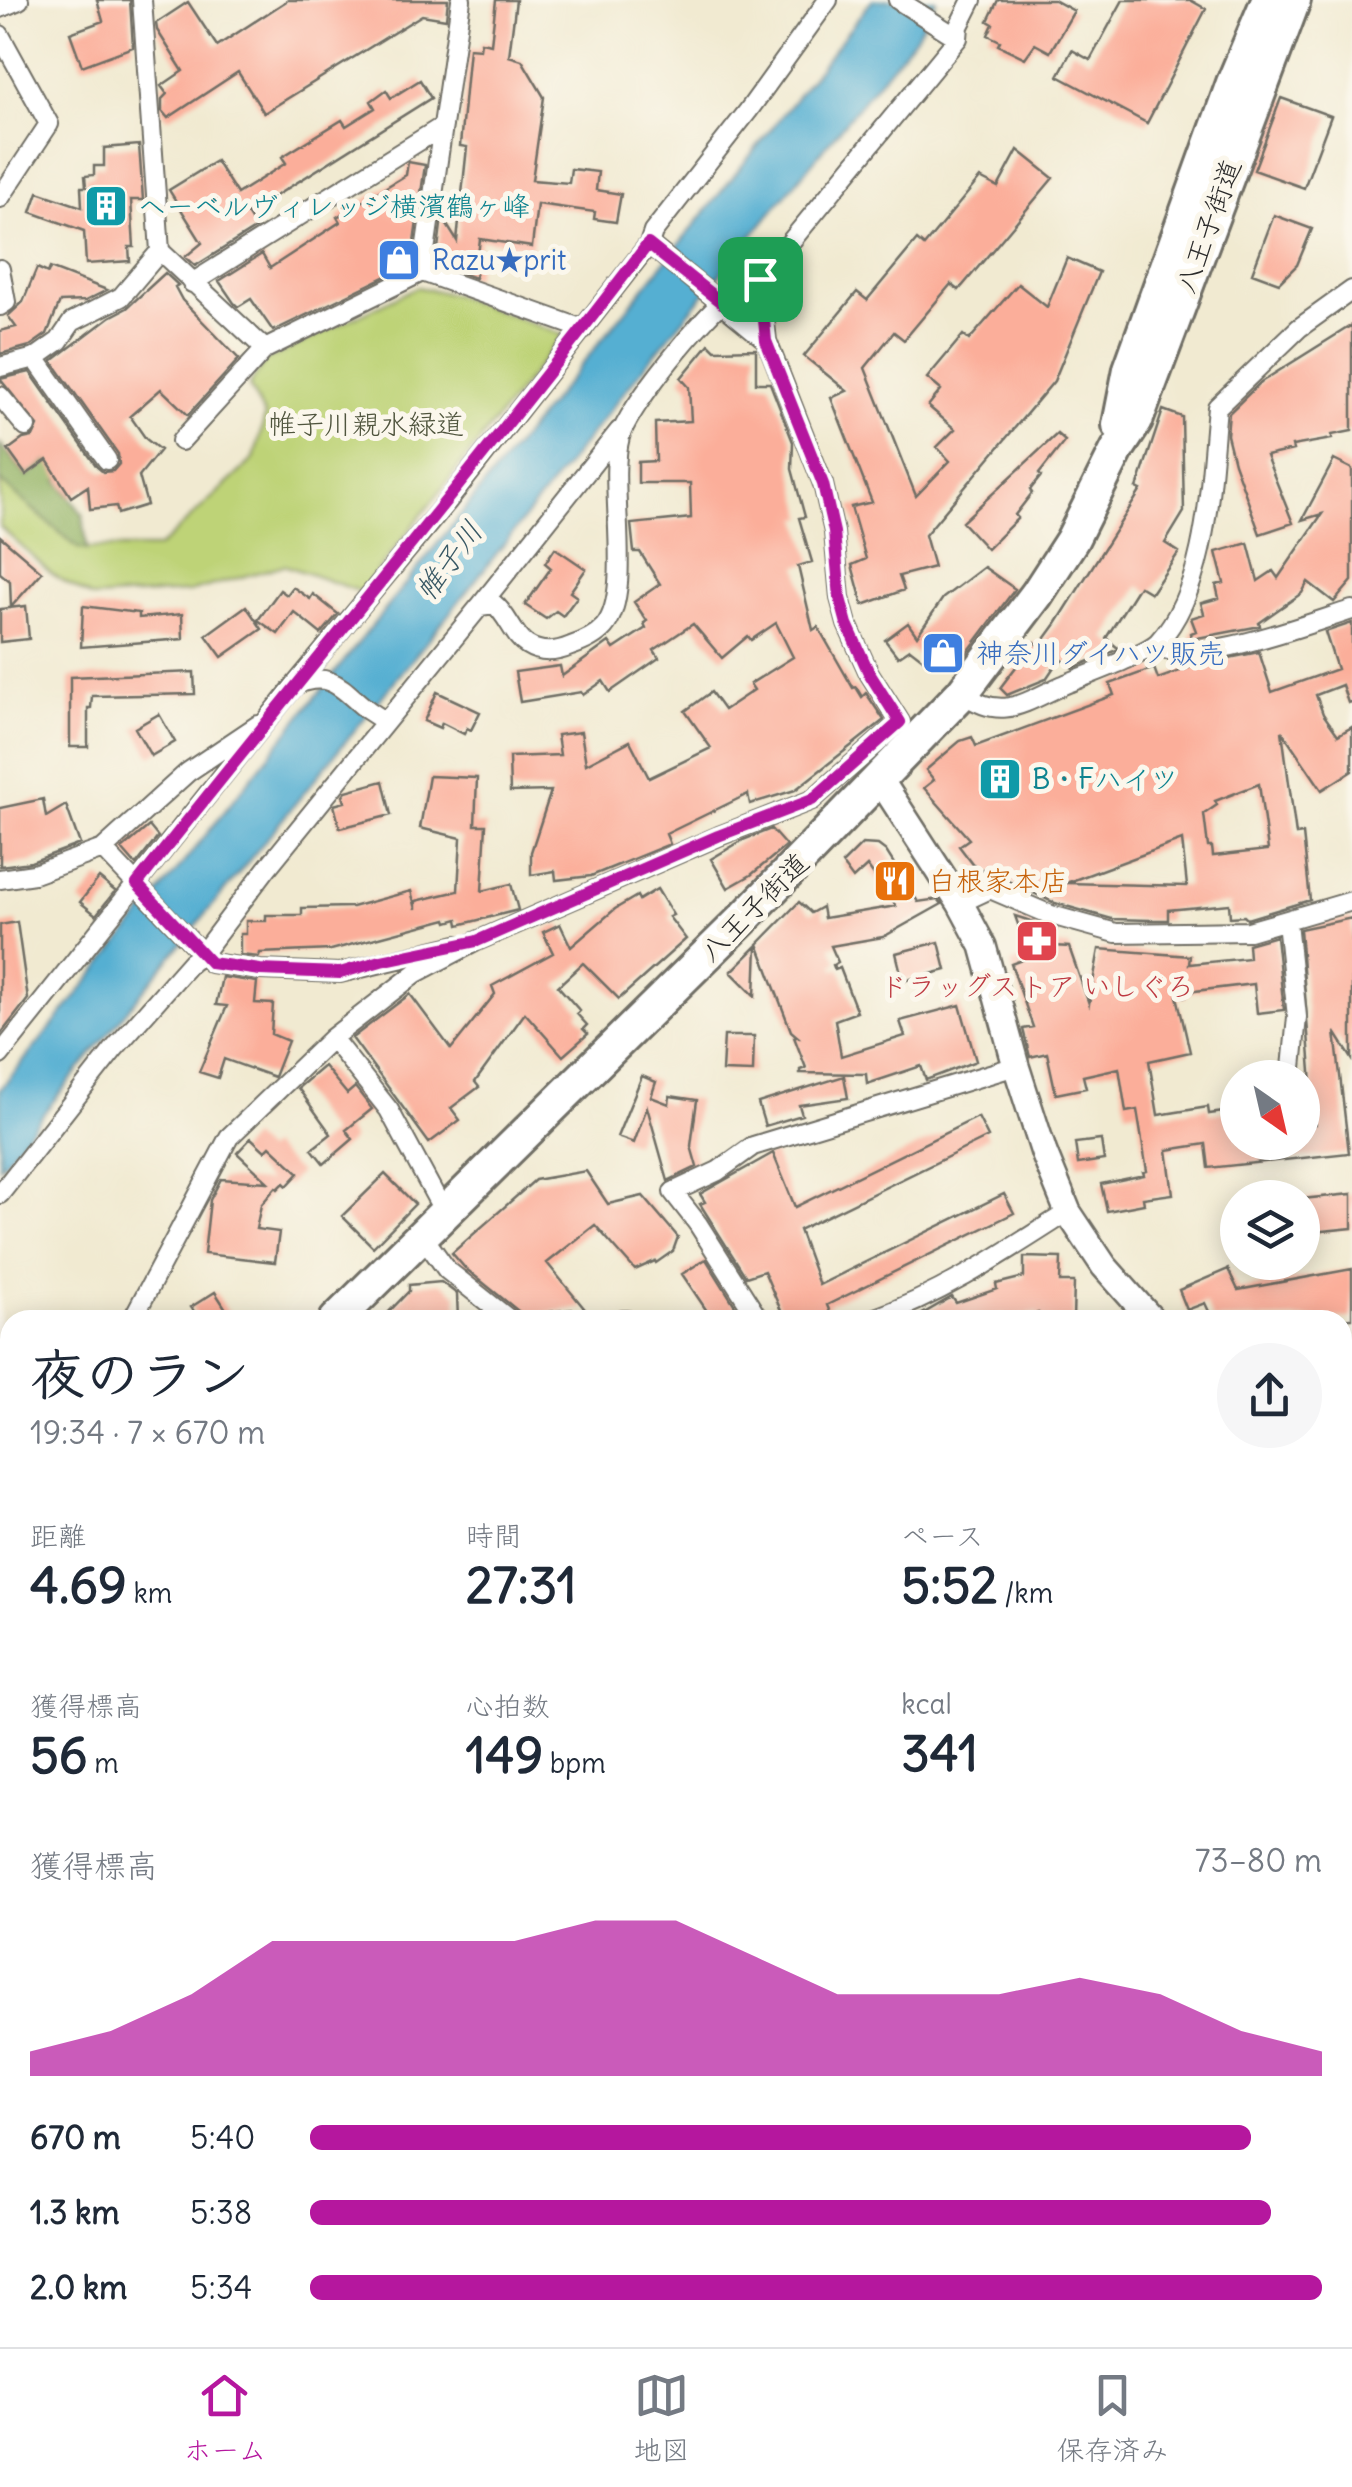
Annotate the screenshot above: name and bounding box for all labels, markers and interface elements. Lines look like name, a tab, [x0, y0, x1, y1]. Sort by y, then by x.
street label: 八王子街道	[1167, 154, 1249, 298]
building icon: ヘーベルヴィレッジ横濱鶴ヶ峰	[83, 183, 129, 229]
place label: ヘーベルヴィレッジ横濱鶴ヶ峰	[138, 188, 530, 224]
shop icon: Razu★prit	[376, 237, 422, 283]
pin	[718, 237, 803, 322]
place label: Razu★prit	[432, 242, 567, 278]
icon: arrive	[733, 252, 788, 307]
park label: 帷子川親水緑道	[268, 406, 464, 442]
water label: 帷子川	[406, 513, 490, 608]
shop icon: 神奈川ダイハツ販売	[920, 630, 966, 676]
place label: 神奈川ダイハツ販売	[976, 635, 1225, 671]
building icon: B・Fハイツ	[977, 756, 1023, 802]
place label: B・Fハイツ	[1032, 761, 1178, 797]
street label: 八王子街道	[692, 845, 816, 969]
restaurant icon: 白根家本店	[872, 858, 918, 904]
place label: 白根家本店	[928, 863, 1068, 899]
pharmacy icon: ドラッグストア いしぐろ	[1014, 918, 1060, 964]
place label: ドラッグストア いしぐろ	[879, 968, 1195, 1004]
north arrow	[1220, 1060, 1320, 1160]
map controls	[1220, 1060, 1320, 1280]
button: layers	[1220, 1180, 1320, 1280]
text: 夜のラン	[30, 1340, 250, 1409]
button: share	[1217, 1343, 1322, 1448]
text: 19:34 · 7 × 670 m	[30, 1412, 265, 1453]
text: 距離	[30, 1518, 86, 1554]
text: 時間	[466, 1518, 522, 1554]
text: ペース	[901, 1518, 984, 1554]
text: 4.69	[30, 1554, 127, 1617]
text: 27:31	[466, 1554, 577, 1617]
text: 5:52	[901, 1554, 998, 1617]
text: km	[127, 1575, 172, 1611]
text: /km	[998, 1575, 1053, 1611]
text: kcal	[901, 1686, 952, 1722]
text: 獲得標高	[30, 1688, 142, 1724]
text: 心拍数	[466, 1688, 550, 1724]
text: 341	[901, 1722, 978, 1785]
text: 56	[30, 1724, 88, 1787]
text: 149	[466, 1724, 543, 1787]
text: m	[88, 1745, 119, 1781]
text: bpm	[543, 1745, 606, 1781]
text: 73–80 m	[1195, 1840, 1322, 1881]
text: 獲得標高	[30, 1845, 158, 1886]
text: 670 m	[30, 2117, 121, 2158]
text: 5:40	[190, 2117, 255, 2158]
text: 1.3 km	[30, 2192, 120, 2233]
text: 5:38	[190, 2192, 252, 2233]
text: 2.0 km	[30, 2267, 127, 2308]
text: 5:34	[190, 2267, 252, 2308]
tab: ホーム	[184, 2368, 266, 2468]
tab: 地図	[633, 2368, 689, 2468]
tab: 保存済み	[1056, 2368, 1168, 2468]

